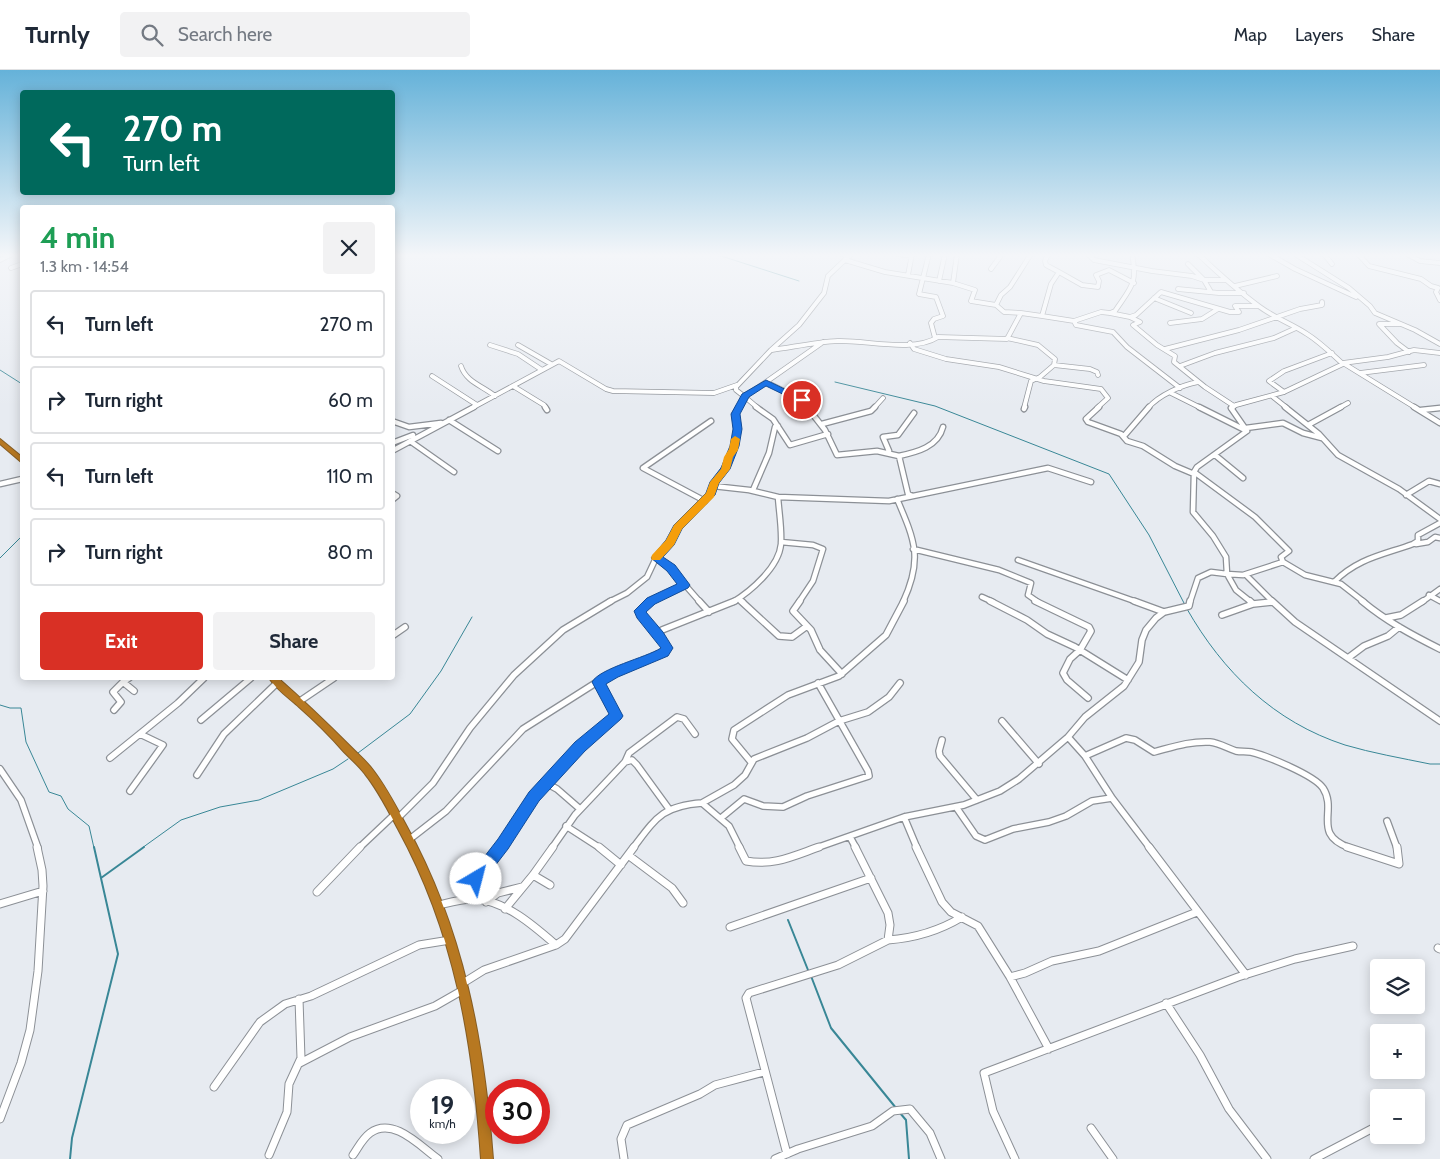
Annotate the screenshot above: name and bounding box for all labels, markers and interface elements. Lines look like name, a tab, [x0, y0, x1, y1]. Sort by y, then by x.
search box	[120, 12, 470, 57]
text: Turnly	[25, 20, 90, 49]
icon: search	[138, 21, 166, 49]
text: Search here	[178, 23, 272, 46]
text: Map	[1234, 24, 1267, 46]
text: Layers	[1295, 24, 1344, 46]
text: Share	[1372, 24, 1415, 46]
text: 270 m	[123, 107, 222, 150]
icon: left	[40, 110, 105, 175]
text: Turn left	[123, 150, 200, 177]
text: 4 min	[40, 219, 115, 256]
button: close	[323, 222, 375, 274]
text: 1.3 km · 14:54	[40, 257, 129, 276]
icon: left	[42, 310, 70, 338]
text: Turn left	[85, 313, 153, 336]
text: 270 m	[319, 313, 373, 336]
pin	[781, 379, 823, 421]
icon: right	[42, 386, 70, 414]
icon: arrive	[788, 386, 816, 414]
text: Turn right	[85, 389, 163, 412]
text: 60 m	[328, 389, 373, 412]
icon: left	[42, 462, 70, 490]
text: Turn left	[85, 465, 153, 488]
text: 110 m	[326, 465, 373, 488]
icon: right	[42, 538, 70, 566]
text: Turn right	[85, 541, 163, 564]
text: 80 m	[327, 541, 373, 564]
button: Exit	[40, 612, 203, 670]
button: Share	[213, 612, 375, 670]
position arrow	[449, 852, 501, 904]
map controls	[1370, 959, 1425, 1144]
button: layers	[1370, 959, 1425, 1014]
button: +	[1370, 1024, 1425, 1079]
speed limit sign: 30	[485, 1079, 550, 1144]
button: −	[1370, 1089, 1425, 1144]
text: 19	[431, 1090, 454, 1120]
text: km/h	[429, 1116, 456, 1131]

